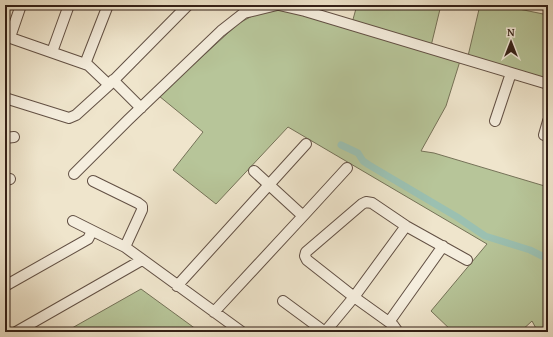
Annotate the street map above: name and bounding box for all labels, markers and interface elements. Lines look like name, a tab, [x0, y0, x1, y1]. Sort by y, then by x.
north arrow	[491, 22, 531, 62]
text: N	[507, 24, 515, 40]

